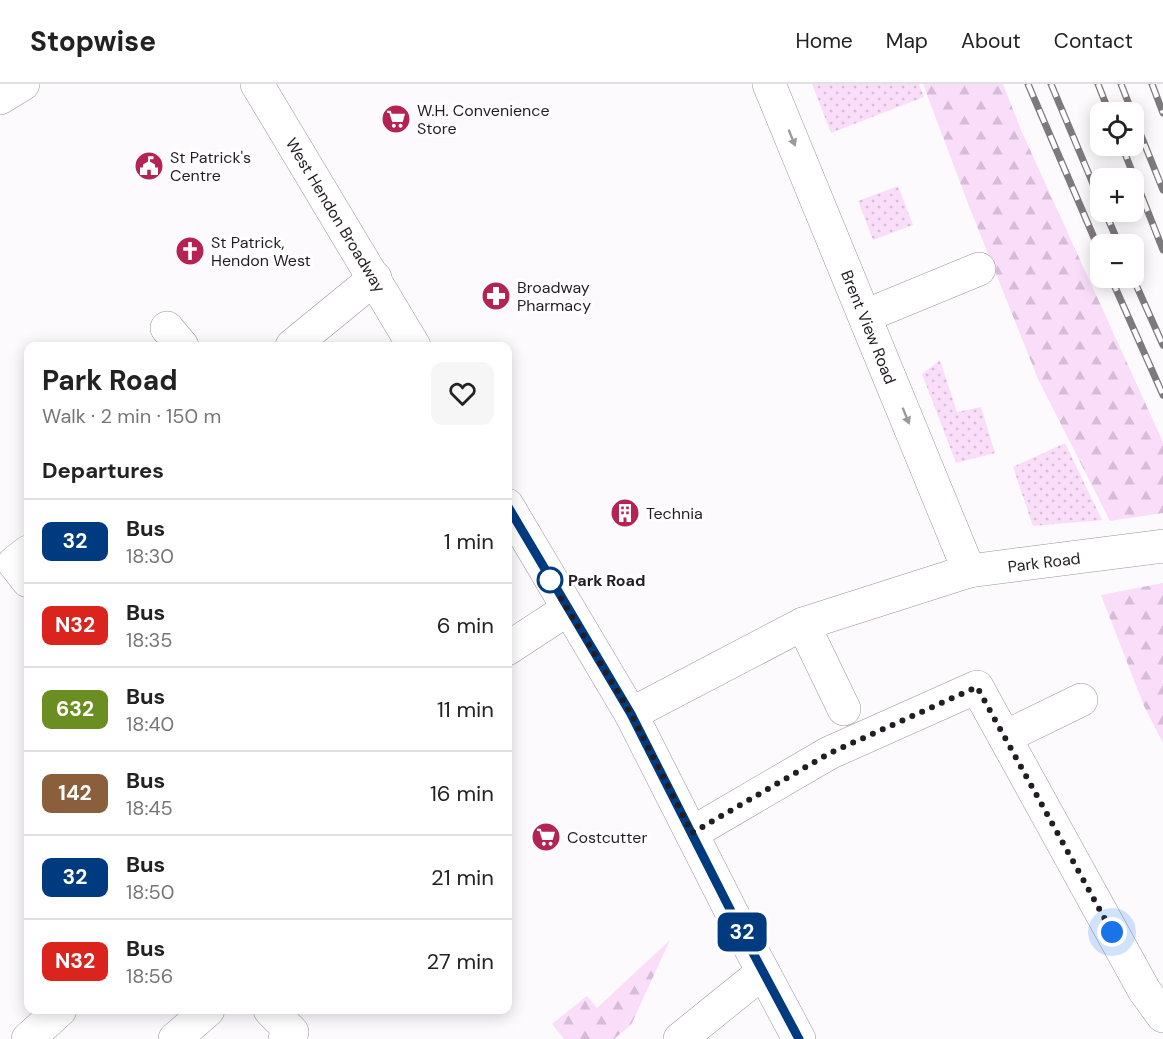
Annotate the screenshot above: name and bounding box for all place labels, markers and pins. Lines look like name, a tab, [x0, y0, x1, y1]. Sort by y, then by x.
place label: W.H. Convenience Store	[417, 100, 550, 139]
supermarket icon: W.H. Convenience Store	[380, 103, 412, 135]
place label: St Patrick's Centre	[170, 147, 251, 186]
public building icon: St Patrick's Centre	[133, 150, 165, 182]
place label: St Patrick, Hendon West	[211, 232, 311, 271]
church icon: St Patrick, Hendon West	[174, 235, 206, 267]
place label: Broadway Pharmacy	[517, 277, 591, 316]
pharmacy icon: Broadway Pharmacy	[480, 280, 512, 312]
building icon: Technia	[609, 497, 641, 529]
place label: Technia	[646, 503, 703, 524]
marker: Park Road	[537, 567, 563, 593]
place label: Park Road	[568, 570, 645, 591]
supermarket icon: Costcutter	[530, 821, 562, 853]
place label: Costcutter	[567, 827, 647, 848]

